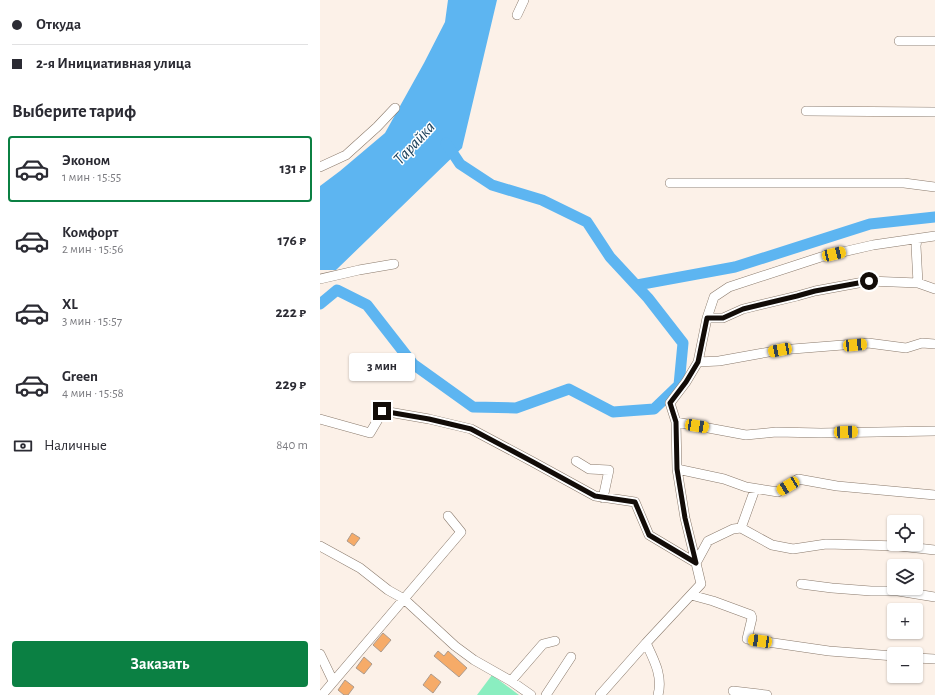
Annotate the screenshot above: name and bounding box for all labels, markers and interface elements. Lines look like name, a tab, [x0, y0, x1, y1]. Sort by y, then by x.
text: Откуда	[36, 17, 81, 32]
text: 2-я Инициативная улица	[36, 56, 191, 71]
text: Выберите тариф	[12, 103, 136, 121]
water label: Тарайка	[390, 118, 439, 168]
icon: car	[14, 151, 50, 187]
text: Эконом	[62, 153, 110, 168]
text: 131 ₽	[279, 161, 306, 176]
text: 1 мин · 15:55	[62, 171, 121, 184]
icon: car	[14, 223, 50, 259]
text: Комфорт	[62, 225, 118, 240]
text: 176 ₽	[278, 233, 306, 248]
text: 2 мин · 15:56	[62, 243, 123, 256]
car	[821, 245, 847, 263]
route start	[860, 272, 878, 290]
icon: car	[14, 295, 50, 331]
text: XL	[62, 297, 78, 312]
text: 222 ₽	[276, 305, 306, 320]
text: 3 мин · 15:57	[62, 315, 122, 328]
car	[843, 338, 867, 352]
car	[767, 342, 793, 358]
callout: 3 мин	[349, 353, 415, 381]
text: 3 мин	[367, 360, 397, 373]
icon: car	[14, 367, 50, 403]
text: Green	[62, 369, 98, 384]
text: 229 ₽	[275, 377, 306, 392]
text: 4 мин · 15:58	[62, 387, 124, 400]
route end	[373, 402, 391, 420]
car	[684, 418, 710, 434]
car	[834, 426, 858, 438]
icon: cash	[12, 435, 34, 457]
text: Наличные	[44, 438, 107, 453]
text: 840 m	[276, 439, 308, 452]
car	[775, 475, 801, 497]
map controls	[887, 515, 923, 683]
button: locate	[887, 515, 923, 551]
button: layers	[887, 559, 923, 595]
button: +	[887, 603, 923, 639]
car	[747, 633, 773, 649]
button: Заказать	[12, 641, 308, 687]
button: −	[887, 647, 923, 683]

